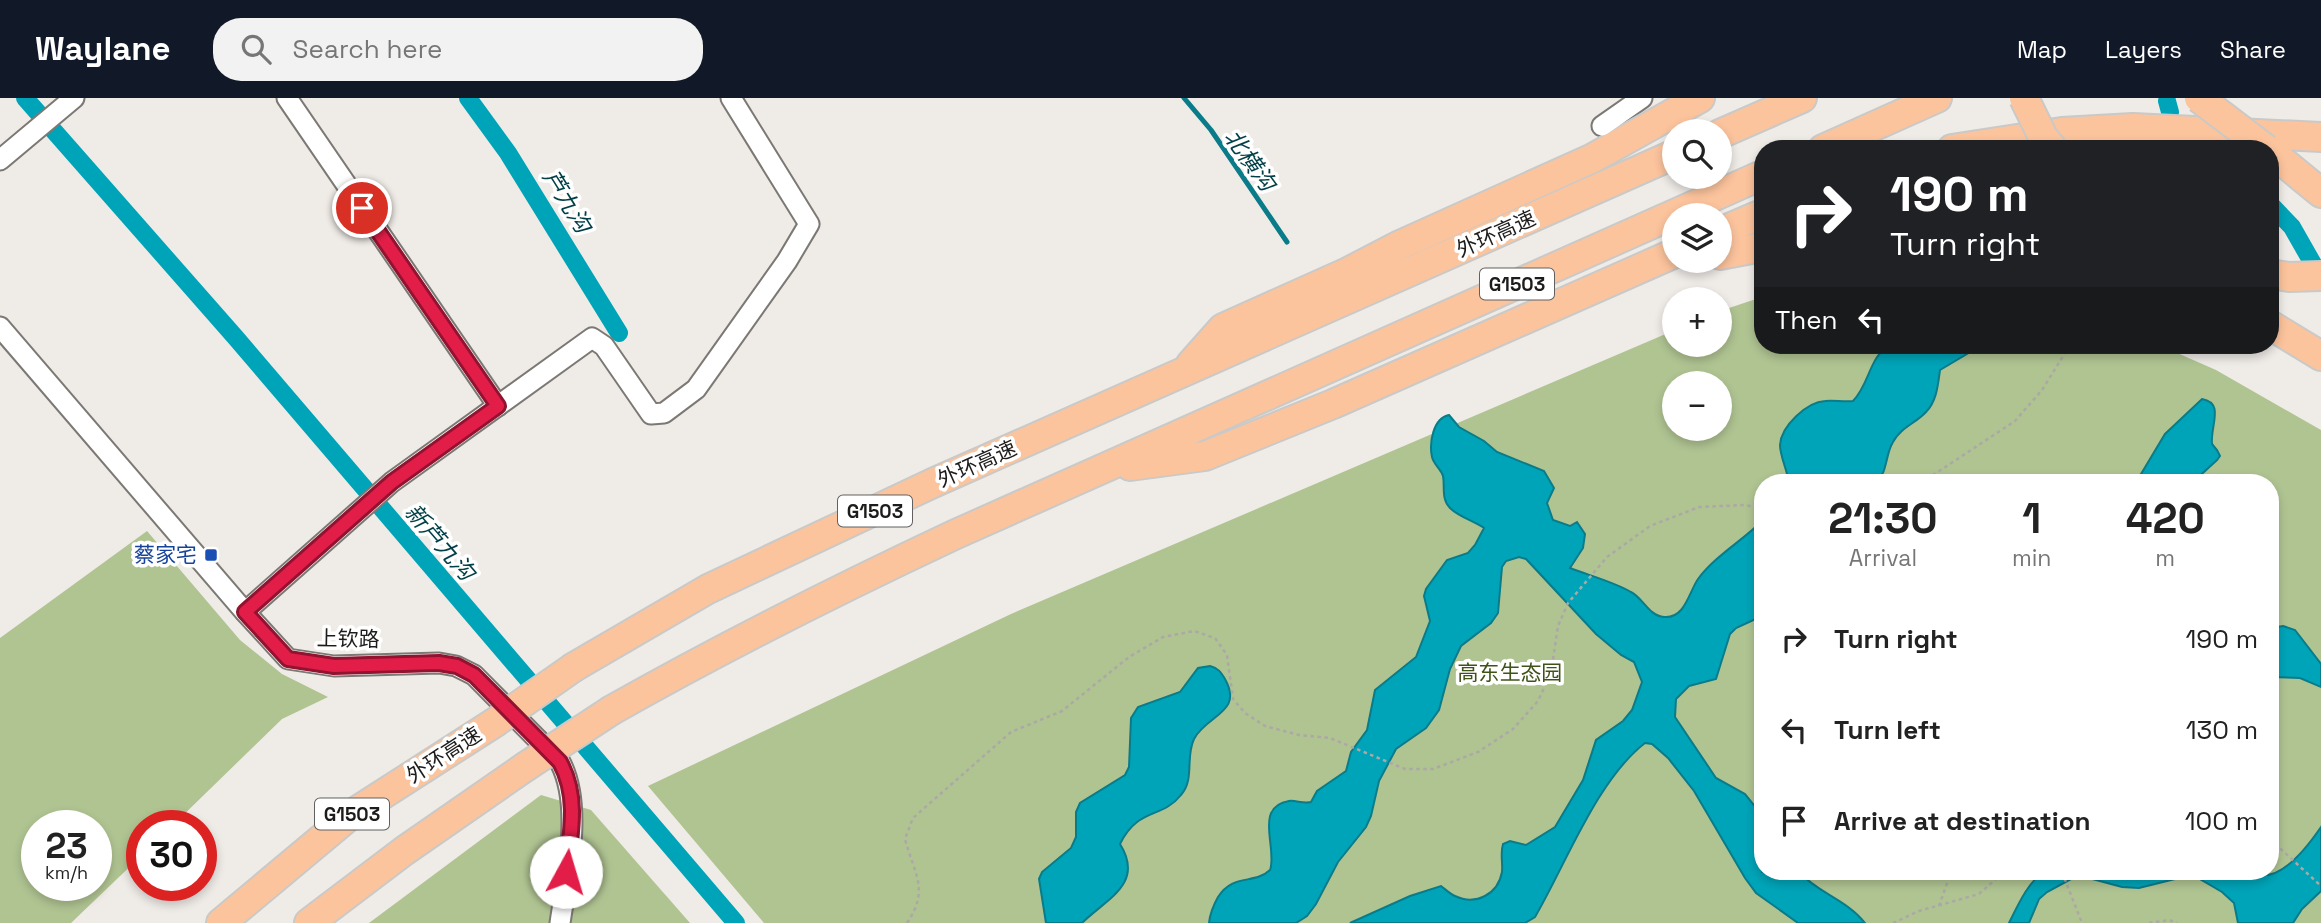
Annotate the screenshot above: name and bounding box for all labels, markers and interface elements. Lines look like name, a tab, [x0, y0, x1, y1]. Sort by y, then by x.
search box	[213, 18, 703, 81]
text: Waylane	[35, 28, 171, 70]
icon: search	[237, 30, 275, 68]
text: Search here	[293, 32, 442, 66]
text: Map	[2017, 34, 2067, 65]
text: Layers	[2105, 34, 2182, 65]
text: Share	[2220, 34, 2286, 65]
map controls	[1662, 119, 1732, 441]
button: search	[1662, 119, 1732, 189]
water label: 北横沟	[1218, 123, 1284, 199]
text: 190 m	[1890, 163, 2028, 225]
water label: 芦九沟	[536, 164, 600, 241]
icon: right	[1775, 168, 1866, 259]
pin	[332, 178, 392, 238]
icon: arrive	[343, 189, 381, 227]
button: layers	[1662, 203, 1732, 273]
street label: 外环高速	[1452, 204, 1540, 263]
text: Turn right	[1890, 224, 2040, 264]
road number: G1503	[1480, 268, 1554, 300]
button: +	[1662, 287, 1732, 357]
icon: left	[1852, 301, 1890, 339]
text: Then	[1775, 303, 1838, 337]
button: −	[1662, 371, 1732, 441]
street label: 外环高速	[933, 434, 1021, 493]
text: 21:30	[1828, 492, 1938, 545]
text: 1	[2022, 492, 2041, 545]
text: 420	[2126, 492, 2205, 545]
road number: G1503	[838, 496, 912, 526]
water label: 新芦九沟	[399, 497, 483, 589]
place label: 蔡家宅	[134, 541, 197, 568]
text: Arrival	[1849, 543, 1917, 573]
text: min	[2012, 543, 2051, 573]
text: m	[2155, 543, 2175, 573]
marker: 蔡家宅	[203, 547, 219, 563]
icon: right	[1775, 620, 1813, 658]
text: Turn right	[1834, 622, 1958, 656]
text: 190 m	[2186, 622, 2258, 656]
street label: 上钦路	[316, 624, 380, 653]
park label: 高东生态园	[1458, 659, 1563, 686]
icon: left	[1775, 711, 1813, 749]
text: Turn left	[1834, 713, 1941, 747]
text: 130 m	[2186, 713, 2258, 747]
street label: 外环高速	[401, 720, 486, 789]
road number: G1503	[315, 799, 389, 830]
icon: arrive	[1775, 802, 1813, 840]
text: Arrive at destination	[1834, 804, 2091, 838]
text: 100 m	[2185, 804, 2258, 838]
speed limit sign: 30	[126, 810, 217, 901]
text: 23	[45, 824, 88, 868]
position arrow	[529, 835, 603, 909]
text: km/h	[45, 861, 88, 884]

